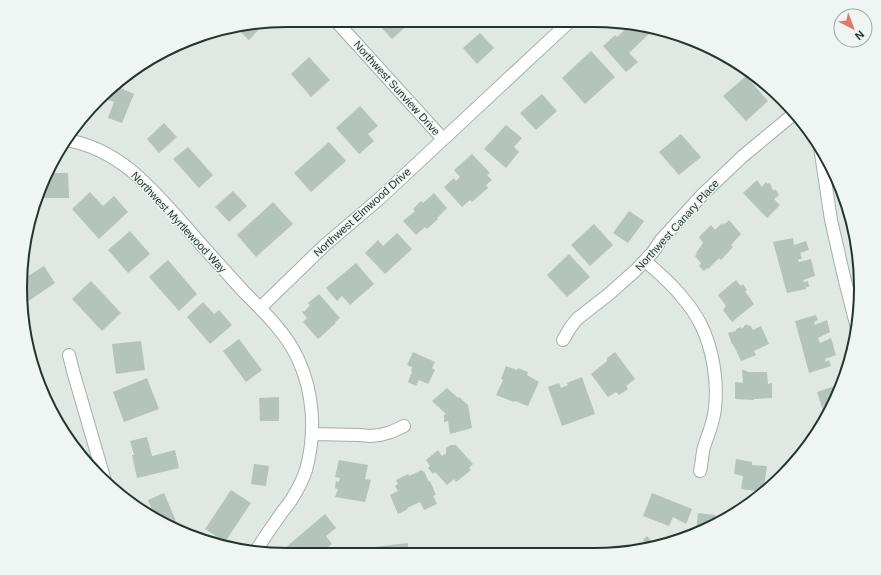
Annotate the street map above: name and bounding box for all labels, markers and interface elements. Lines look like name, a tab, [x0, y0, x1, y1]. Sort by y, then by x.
north arrow	[833, 8, 873, 48]
text: N	[853, 28, 867, 43]
street label: Northwest Sunview Drive	[351, 38, 443, 138]
street label: Northwest Elmwood Drive	[311, 165, 413, 259]
street label: Northwest Myrtlewood Way	[129, 169, 229, 275]
street label: Northwest Canary Place	[633, 177, 721, 273]

